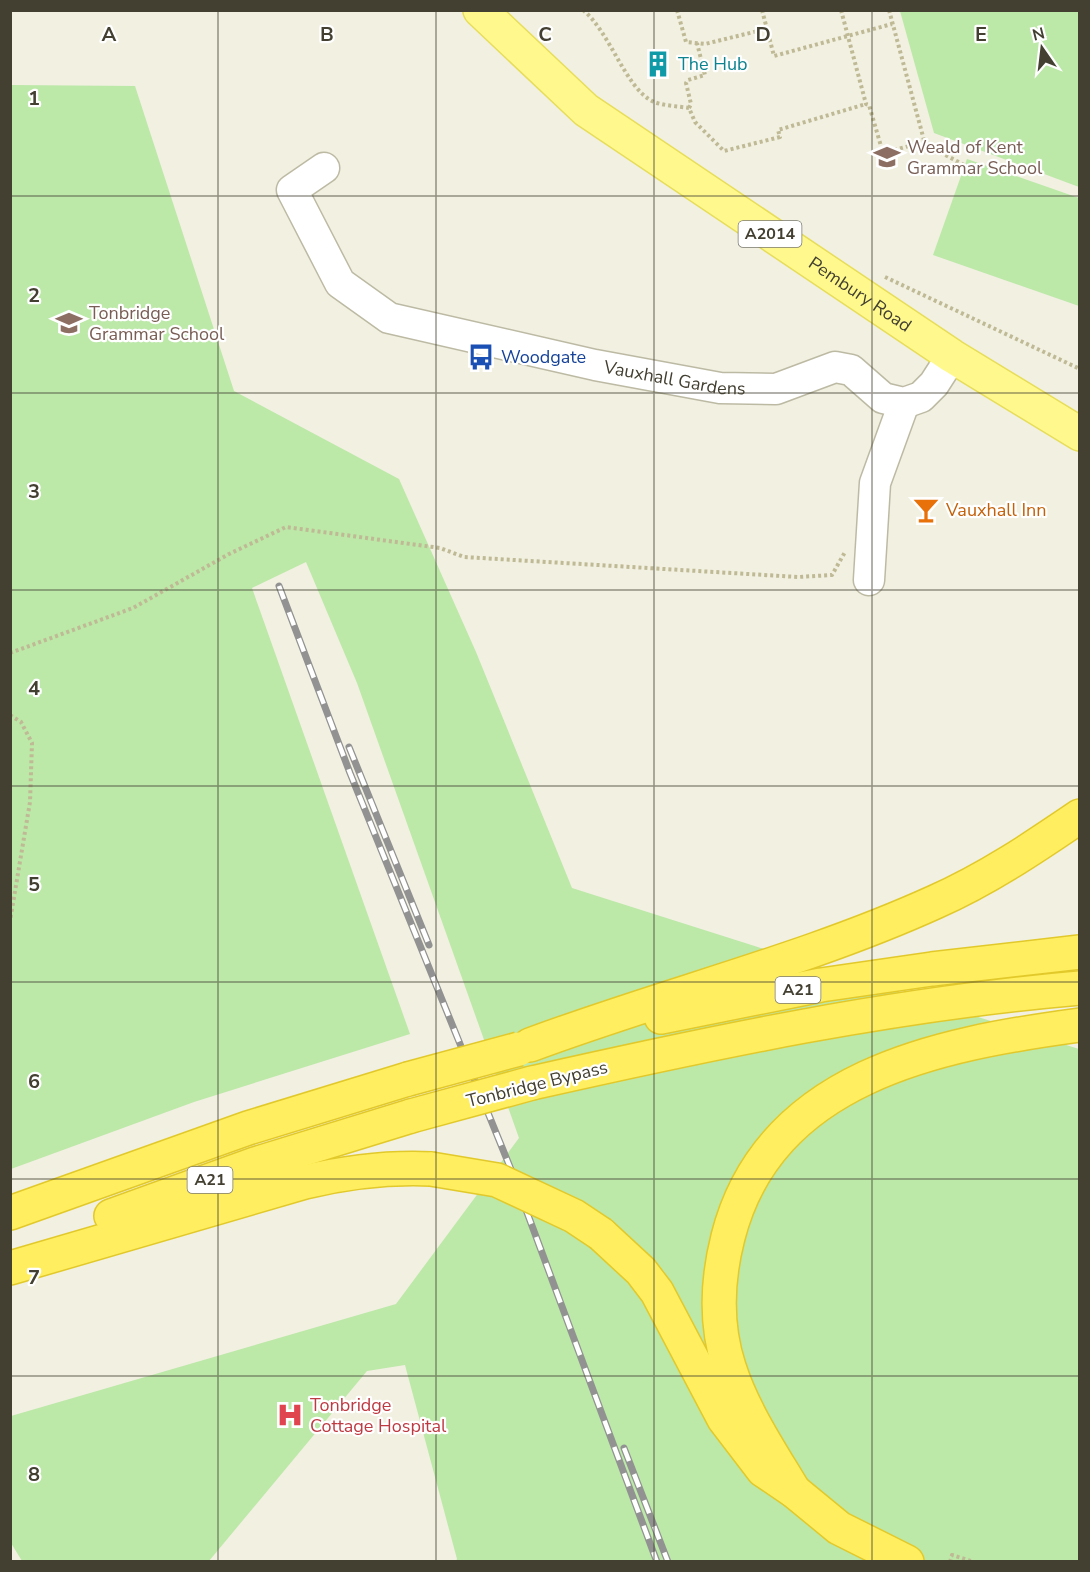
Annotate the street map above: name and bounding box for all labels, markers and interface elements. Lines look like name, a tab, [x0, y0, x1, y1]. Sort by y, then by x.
north arrow	[1012, 18, 1072, 78]
text: A	[102, 21, 117, 48]
text: B	[320, 21, 334, 48]
text: C	[538, 21, 552, 48]
text: D	[755, 21, 771, 48]
text: E	[975, 21, 987, 48]
text: N	[1030, 22, 1047, 47]
building icon: The Hub	[643, 49, 673, 79]
place label: The Hub	[678, 52, 748, 76]
text: 1	[28, 85, 40, 112]
place label: Weald of Kent Grammar School	[907, 135, 1043, 180]
school or university icon: Weald of Kent Grammar School	[872, 142, 902, 172]
road number: A2014	[738, 221, 802, 247]
street label: Pembury Road	[804, 251, 916, 338]
text: 2	[28, 282, 40, 309]
place label: Tonbridge Grammar School	[89, 301, 225, 346]
school or university icon: Tonbridge Grammar School	[54, 308, 84, 338]
bus stop icon: Woodgate	[466, 342, 496, 372]
place label: Woodgate	[501, 345, 586, 369]
street label: Vauxhall Gardens	[601, 355, 746, 400]
text: 3	[28, 478, 40, 505]
bar icon: Vauxhall Inn	[911, 495, 941, 525]
place label: Vauxhall Inn	[945, 498, 1047, 522]
text: 4	[28, 675, 40, 702]
text: 5	[28, 871, 40, 898]
road number: A21	[776, 977, 820, 1003]
street label: Tonbridge Bypass	[464, 1055, 610, 1113]
text: 6	[28, 1068, 40, 1095]
road number: A21	[188, 1167, 232, 1193]
text: 7	[28, 1264, 40, 1291]
place label: Tonbridge Cottage Hospital	[310, 1393, 447, 1438]
hospital icon: Tonbridge Cottage Hospital	[275, 1400, 305, 1430]
text: 8	[28, 1461, 40, 1488]

